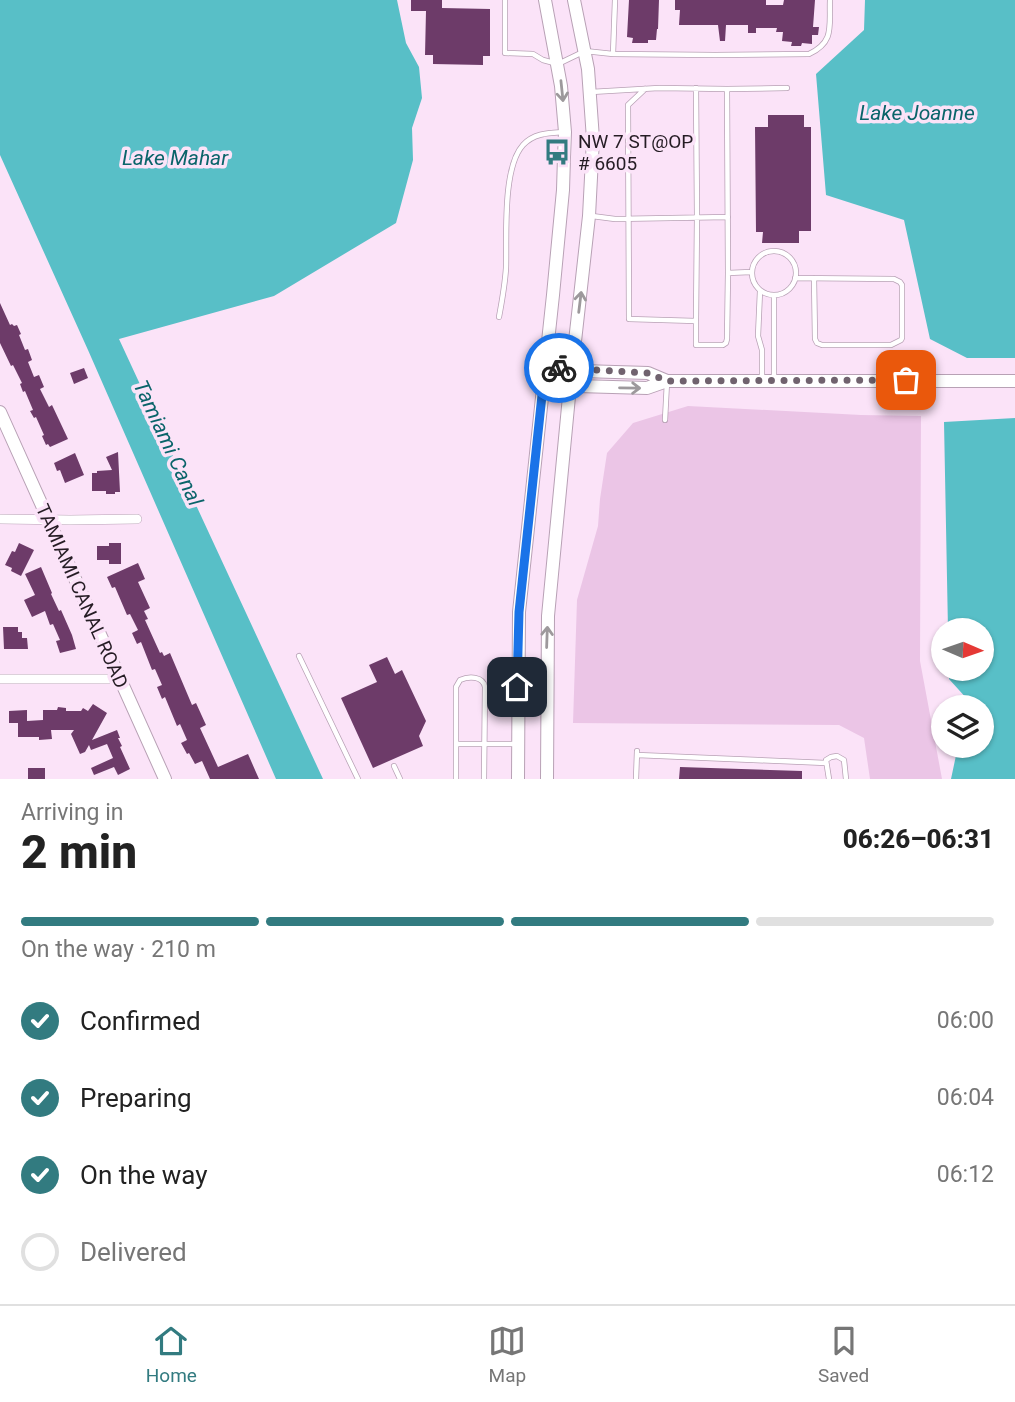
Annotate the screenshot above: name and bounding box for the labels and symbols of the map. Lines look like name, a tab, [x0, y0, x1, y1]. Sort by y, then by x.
one-way arrow	[555, 79, 568, 102]
water label: Lake Joanne	[859, 101, 975, 125]
place label: NW 7 ST@OP # 6605	[578, 130, 693, 175]
bus stop icon: NW 7 ST@OP # 6605	[542, 137, 572, 167]
water label: Lake Mahar	[122, 146, 229, 170]
one-way arrow	[573, 291, 586, 313]
courier	[524, 333, 594, 403]
pin	[876, 350, 936, 410]
water label: Tamiami Canal	[128, 376, 208, 510]
one-way arrow	[618, 381, 641, 394]
street label: TAMIAMI CANAL ROAD	[31, 500, 133, 692]
north arrow	[931, 618, 994, 681]
one-way arrow	[541, 626, 554, 649]
pin	[487, 657, 547, 717]

